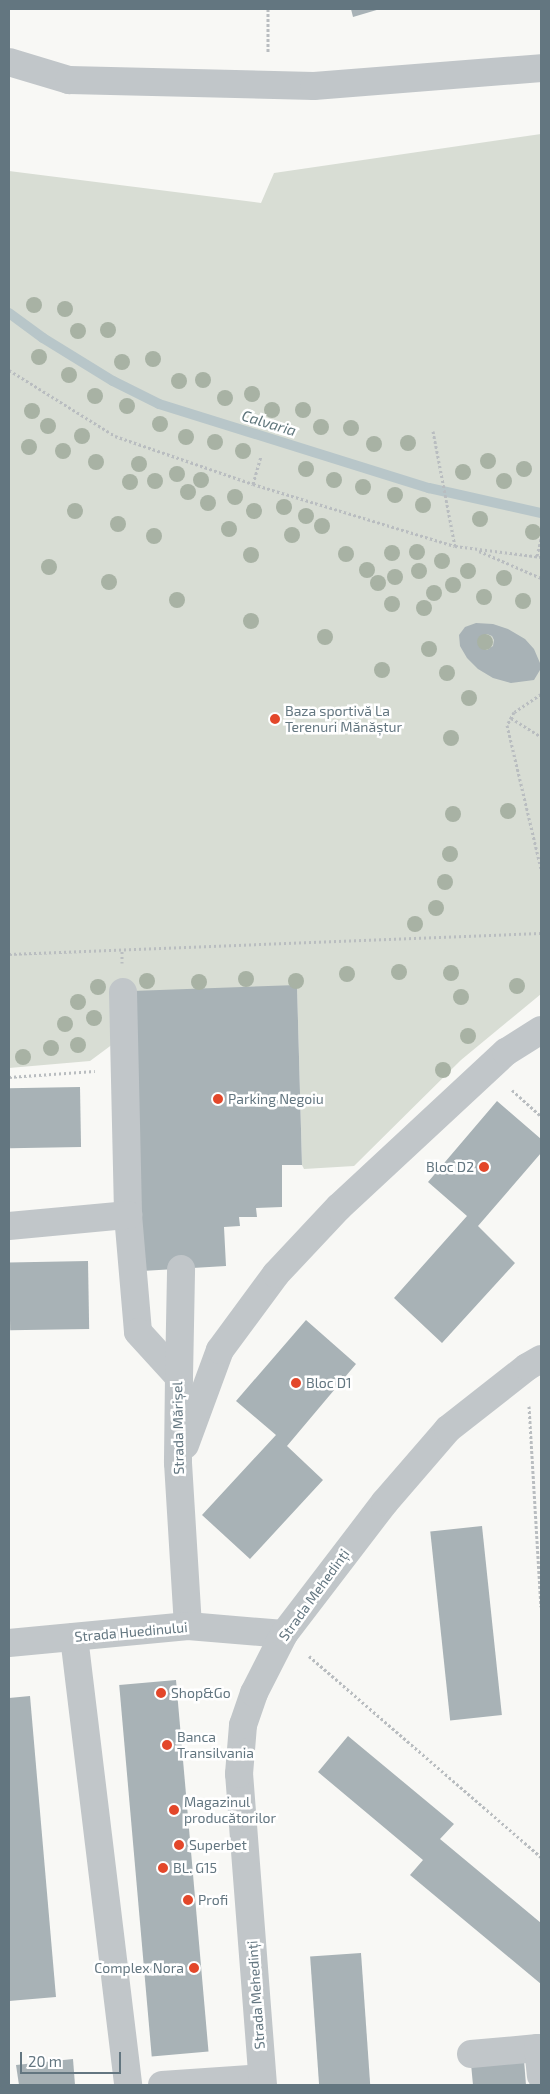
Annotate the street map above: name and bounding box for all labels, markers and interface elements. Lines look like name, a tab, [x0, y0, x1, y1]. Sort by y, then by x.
water label: Calvaria	[240, 406, 298, 440]
place label: Baza sportivă La Terenuri Mănăștur	[285, 703, 402, 736]
marker: Baza sportivă La Terenuri Mănăștur	[269, 713, 281, 725]
place label: Parking Negoiu	[228, 1091, 324, 1107]
marker: Parking Negoiu	[212, 1093, 224, 1105]
place label: Bloc D2	[426, 1159, 474, 1175]
marker: Bloc D2	[478, 1161, 490, 1173]
place label: Bloc D1	[306, 1375, 352, 1391]
marker: Bloc D1	[290, 1377, 302, 1389]
street label: Strada Mărișel	[169, 1381, 187, 1475]
street label: Strada Mehedinți	[275, 1546, 353, 1644]
street label: Strada Huedinului	[74, 1619, 188, 1645]
place label: Shop&Go	[171, 1685, 231, 1701]
marker: Shop&Go	[155, 1687, 167, 1699]
place label: Banca Transilvania	[177, 1729, 254, 1761]
marker: Banca Transilvania	[161, 1739, 173, 1751]
place label: Magazinul producătorilor	[184, 1794, 276, 1826]
marker: Magazinul producătorilor	[168, 1804, 180, 1816]
place label: Superbet	[189, 1837, 247, 1853]
marker: Superbet	[173, 1839, 185, 1851]
place label: BL. G15	[173, 1860, 217, 1876]
marker: BL. G15	[157, 1862, 169, 1874]
place label: Profi	[198, 1892, 228, 1908]
marker: Profi	[182, 1894, 194, 1906]
street label: Strada Mehedinți	[244, 1940, 268, 2050]
place label: Complex Nora	[94, 1960, 184, 1976]
marker: Complex Nora	[188, 1962, 200, 1974]
scale bar	[22, 2042, 124, 2074]
text: 20 m	[28, 2052, 62, 2070]

